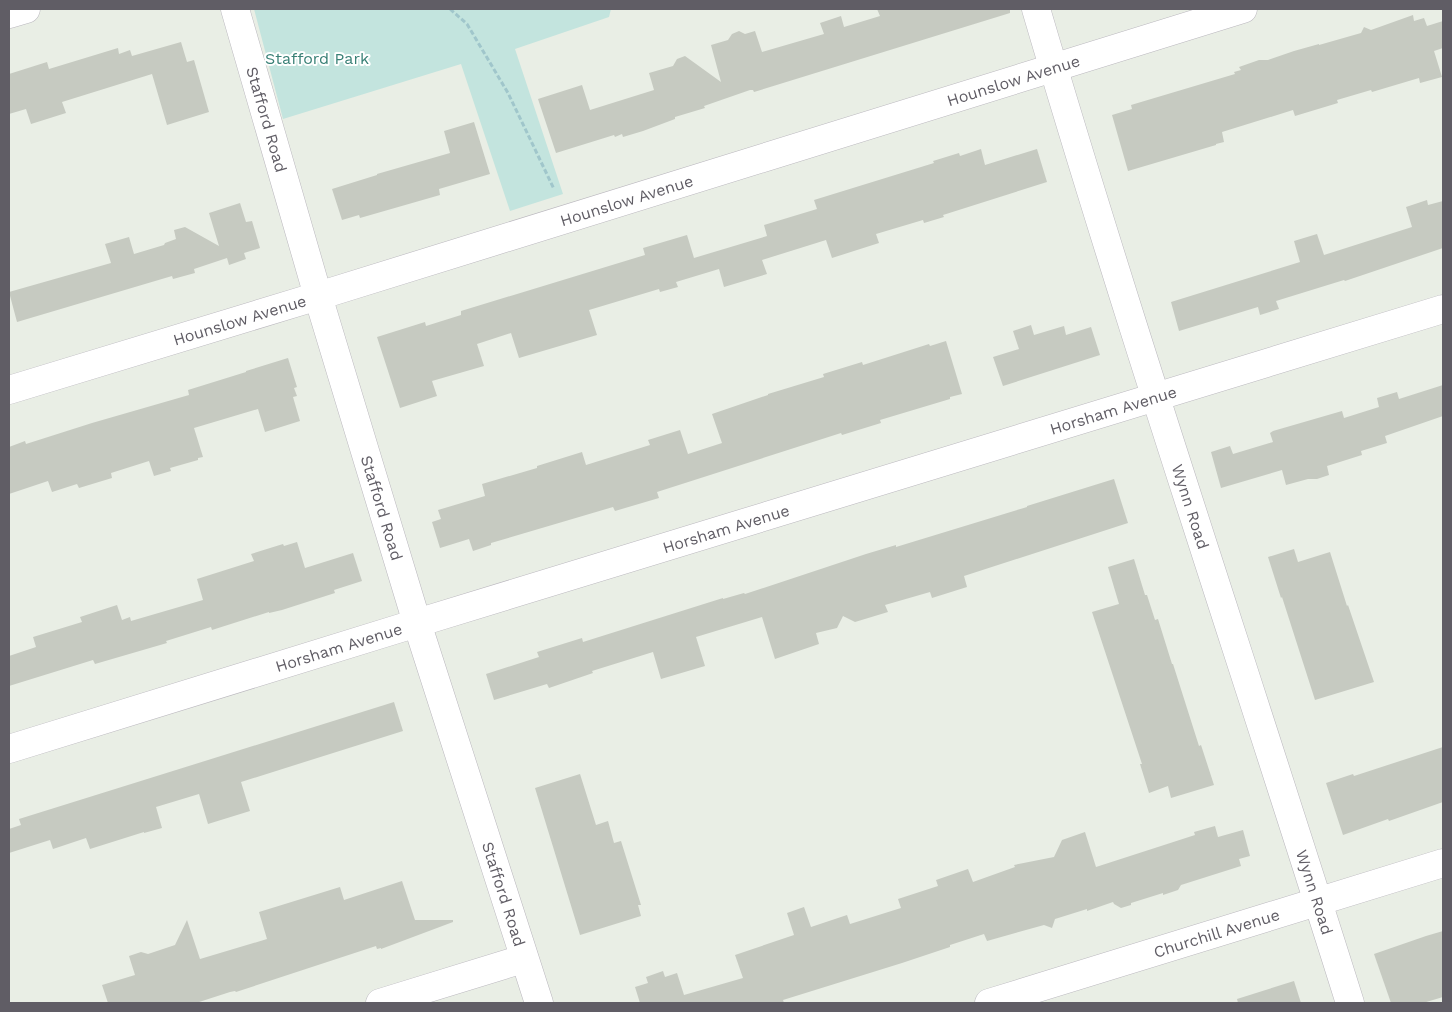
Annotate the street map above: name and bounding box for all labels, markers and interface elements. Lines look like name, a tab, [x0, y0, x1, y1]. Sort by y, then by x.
park label: Stafford Park	[265, 49, 369, 68]
street label: Hounslow Avenue	[945, 51, 1082, 110]
street label: Stafford Road	[242, 65, 291, 175]
street label: Hounslow Avenue	[558, 171, 695, 230]
street label: Hounslow Avenue	[171, 291, 309, 350]
street label: Horsham Avenue	[1048, 382, 1179, 439]
street label: Stafford Road	[357, 453, 406, 563]
street label: Wynn Road	[1168, 462, 1213, 551]
street label: Horsham Avenue	[660, 501, 792, 557]
street label: Horsham Avenue	[273, 619, 404, 676]
street label: Stafford Road	[478, 839, 529, 949]
street label: Wynn Road	[1292, 847, 1337, 937]
street label: Churchill Avenue	[1151, 905, 1282, 962]

